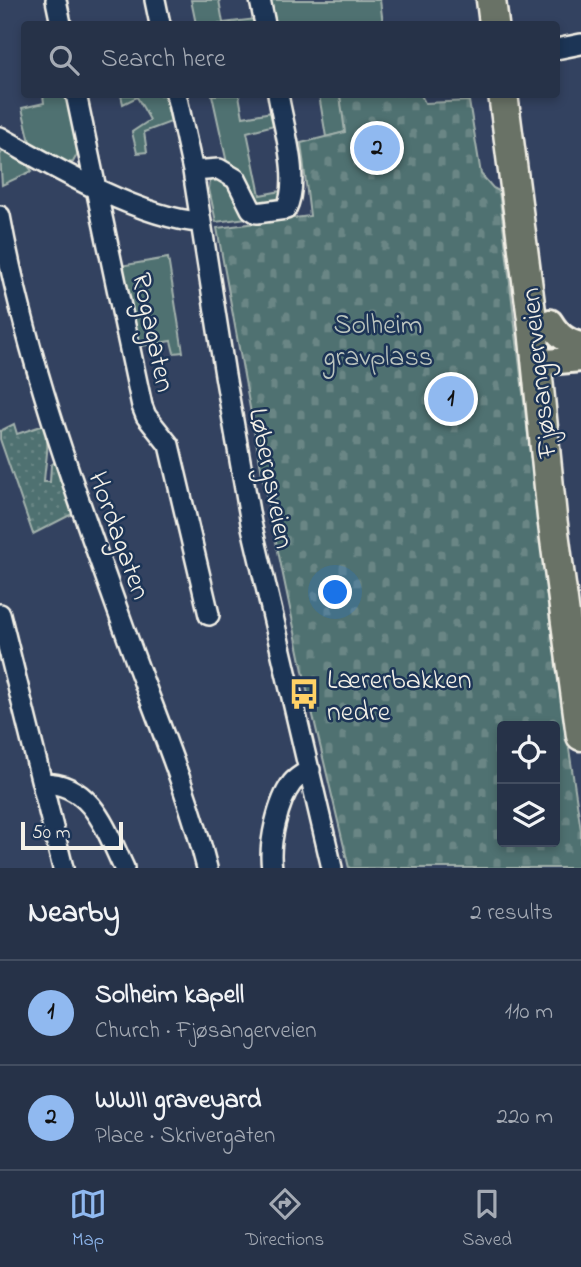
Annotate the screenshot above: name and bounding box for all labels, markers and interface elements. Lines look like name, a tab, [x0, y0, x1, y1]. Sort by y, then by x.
search box	[21, 21, 560, 98]
icon: search	[45, 41, 83, 79]
text: Search here	[101, 41, 226, 79]
pin: 2	[354, 122, 400, 174]
street label: Rogagaten	[119, 269, 184, 396]
street label: Fjøsangerveien	[511, 286, 570, 461]
park label: Solheim gravplass	[322, 306, 433, 379]
pin: 1	[428, 373, 474, 425]
street label: Løbergsveien	[236, 405, 303, 553]
street label: Hordagaten	[76, 466, 160, 606]
your location	[318, 575, 352, 609]
place label: Lærerbakken nedre	[327, 661, 472, 734]
bus stop icon: Lærerbakken nedre	[287, 677, 321, 711]
map controls	[497, 721, 560, 847]
button: locate	[497, 721, 560, 784]
button: layers	[497, 784, 560, 847]
scale bar	[21, 819, 122, 851]
text: 50 m	[32, 820, 71, 847]
text: Nearby	[28, 892, 120, 936]
text: 2 results	[470, 897, 553, 930]
text: Solheim kapell	[95, 977, 244, 1015]
text: 1	[47, 996, 55, 1029]
text: 110 m	[505, 996, 553, 1029]
text: Church · Fjøsangerveien	[95, 1015, 317, 1048]
text: WWII graveyard	[95, 1082, 261, 1120]
text: 2	[45, 1101, 57, 1134]
text: 220 m	[497, 1101, 553, 1134]
text: Place · Skrivergaten	[95, 1120, 275, 1153]
tab: Map	[69, 1185, 107, 1254]
tab: Directions	[245, 1185, 324, 1254]
tab: Saved	[462, 1185, 512, 1254]

